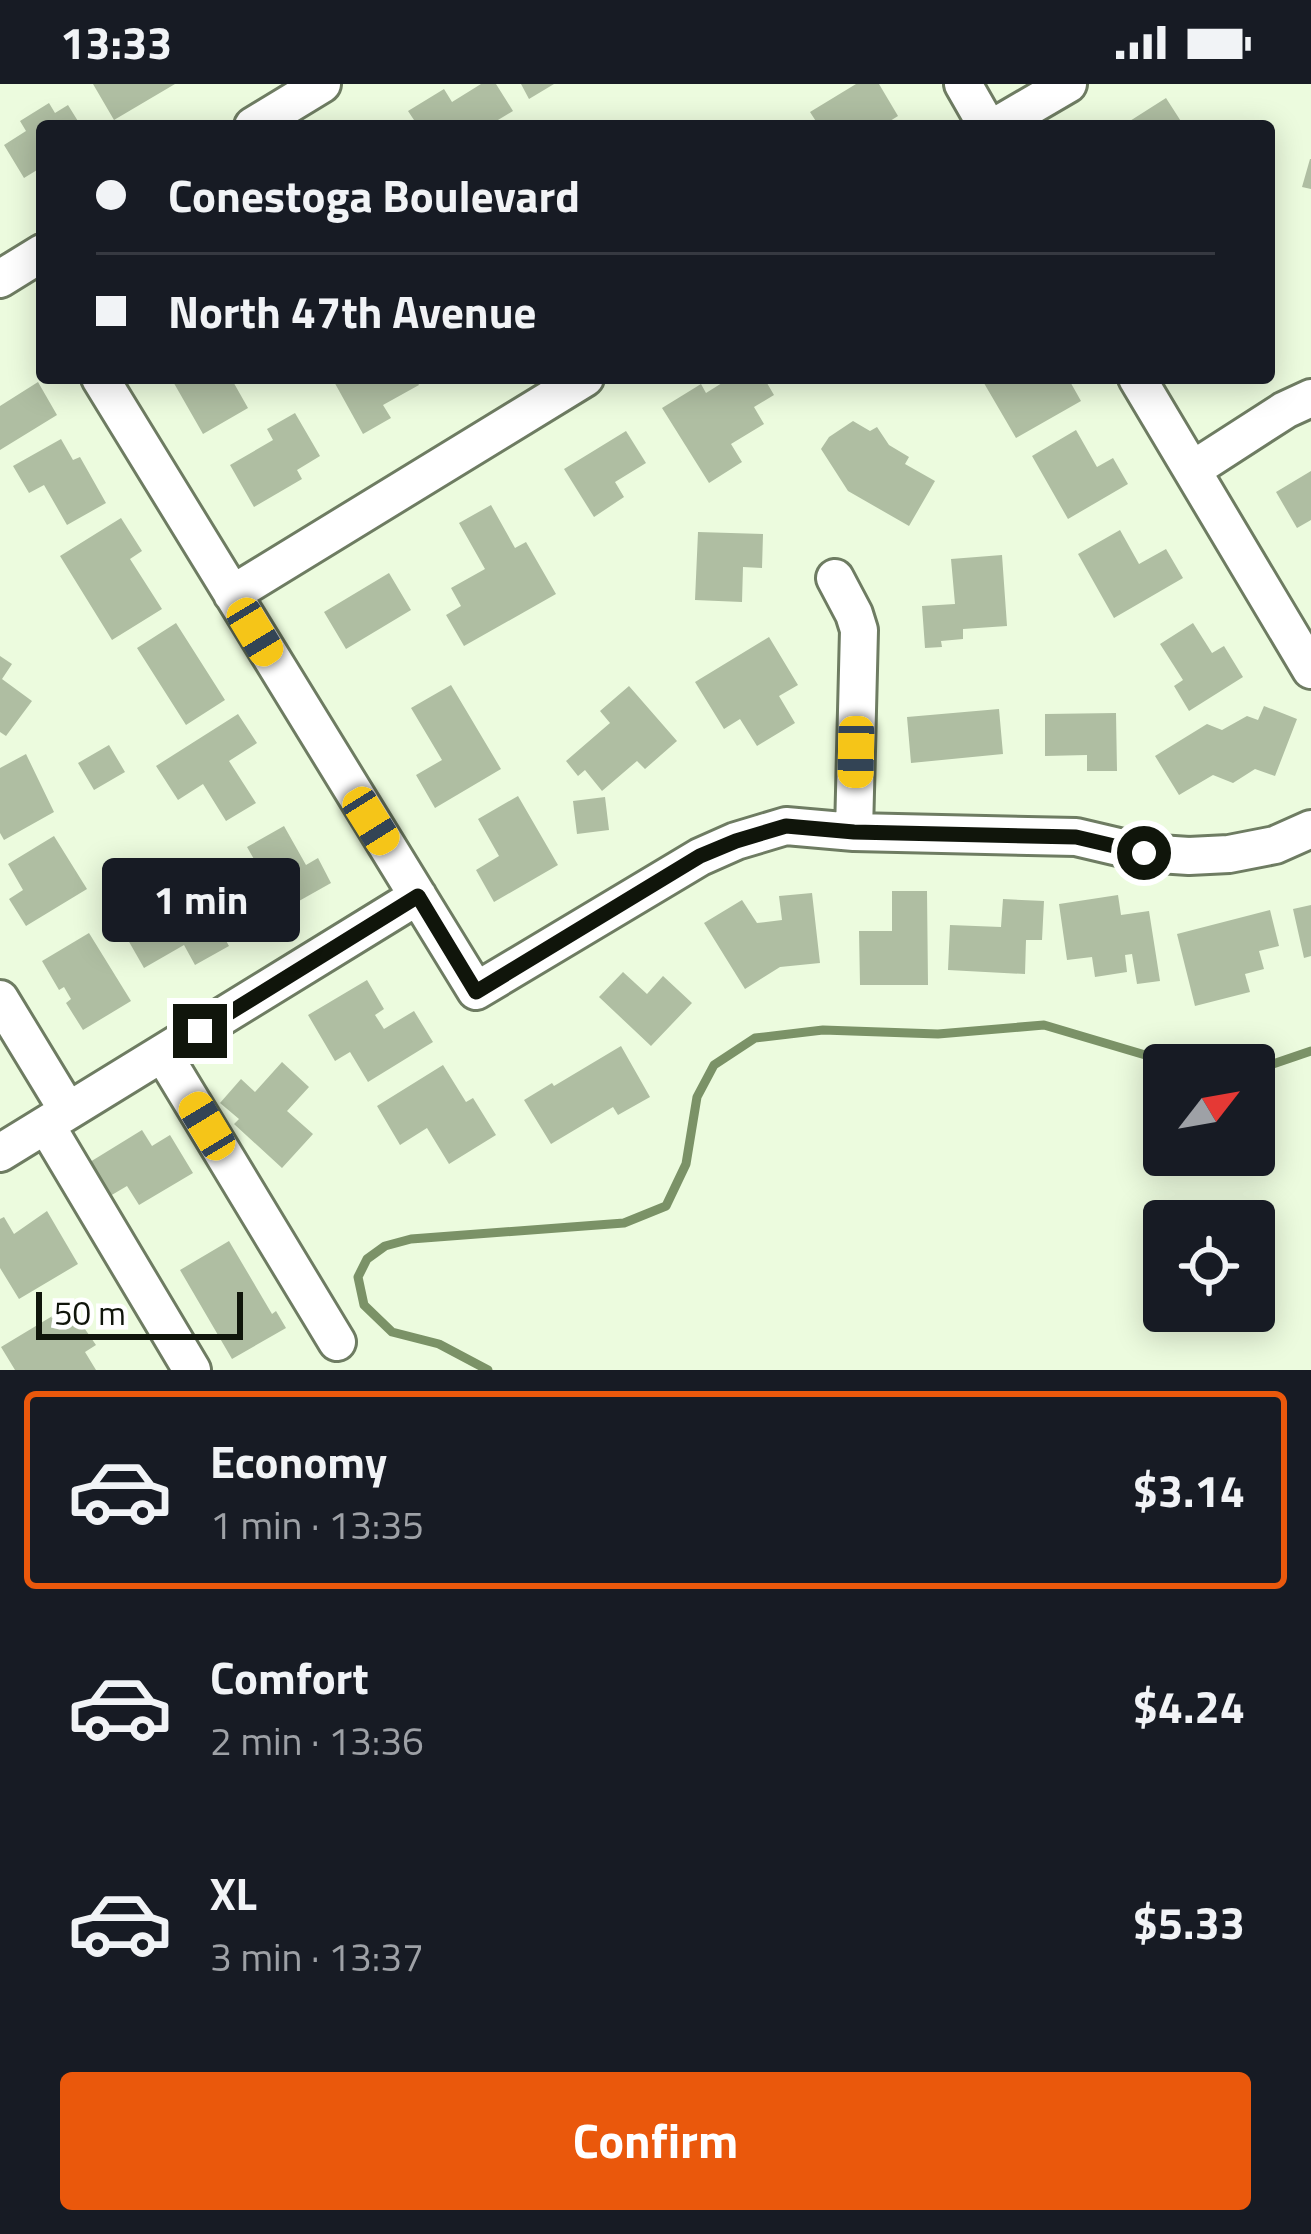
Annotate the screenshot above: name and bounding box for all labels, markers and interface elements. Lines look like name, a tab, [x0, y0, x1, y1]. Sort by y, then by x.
text: 13:33	[60, 8, 172, 76]
text: Conestoga Boulevard	[168, 161, 580, 229]
text: North 47th Avenue	[168, 277, 537, 345]
car	[221, 592, 289, 672]
car	[837, 716, 875, 788]
car	[337, 781, 405, 861]
route start	[1117, 826, 1171, 880]
callout: 1 min	[101, 857, 299, 941]
text: 1 min	[154, 870, 248, 929]
route end	[173, 1004, 227, 1058]
north arrow	[1143, 1044, 1275, 1176]
map controls	[1143, 1044, 1275, 1332]
car	[173, 1086, 241, 1166]
button: locate	[1143, 1200, 1275, 1332]
scale bar	[36, 1286, 243, 1339]
text: 50 m	[54, 1288, 126, 1338]
text: Economy	[210, 1427, 387, 1495]
icon: car	[66, 1436, 174, 1544]
text: $3.14	[1133, 1456, 1245, 1524]
text: 1 min · 13:35	[210, 1495, 424, 1554]
text: Comfort	[210, 1643, 369, 1711]
icon: car	[66, 1652, 174, 1760]
text: $4.24	[1133, 1672, 1245, 1740]
text: 2 min · 13:36	[210, 1711, 424, 1770]
text: XL	[210, 1859, 257, 1927]
icon: car	[66, 1868, 174, 1976]
text: $5.33	[1133, 1888, 1245, 1956]
text: 3 min · 13:37	[210, 1927, 424, 1986]
button: Confirm	[60, 2072, 1251, 2210]

